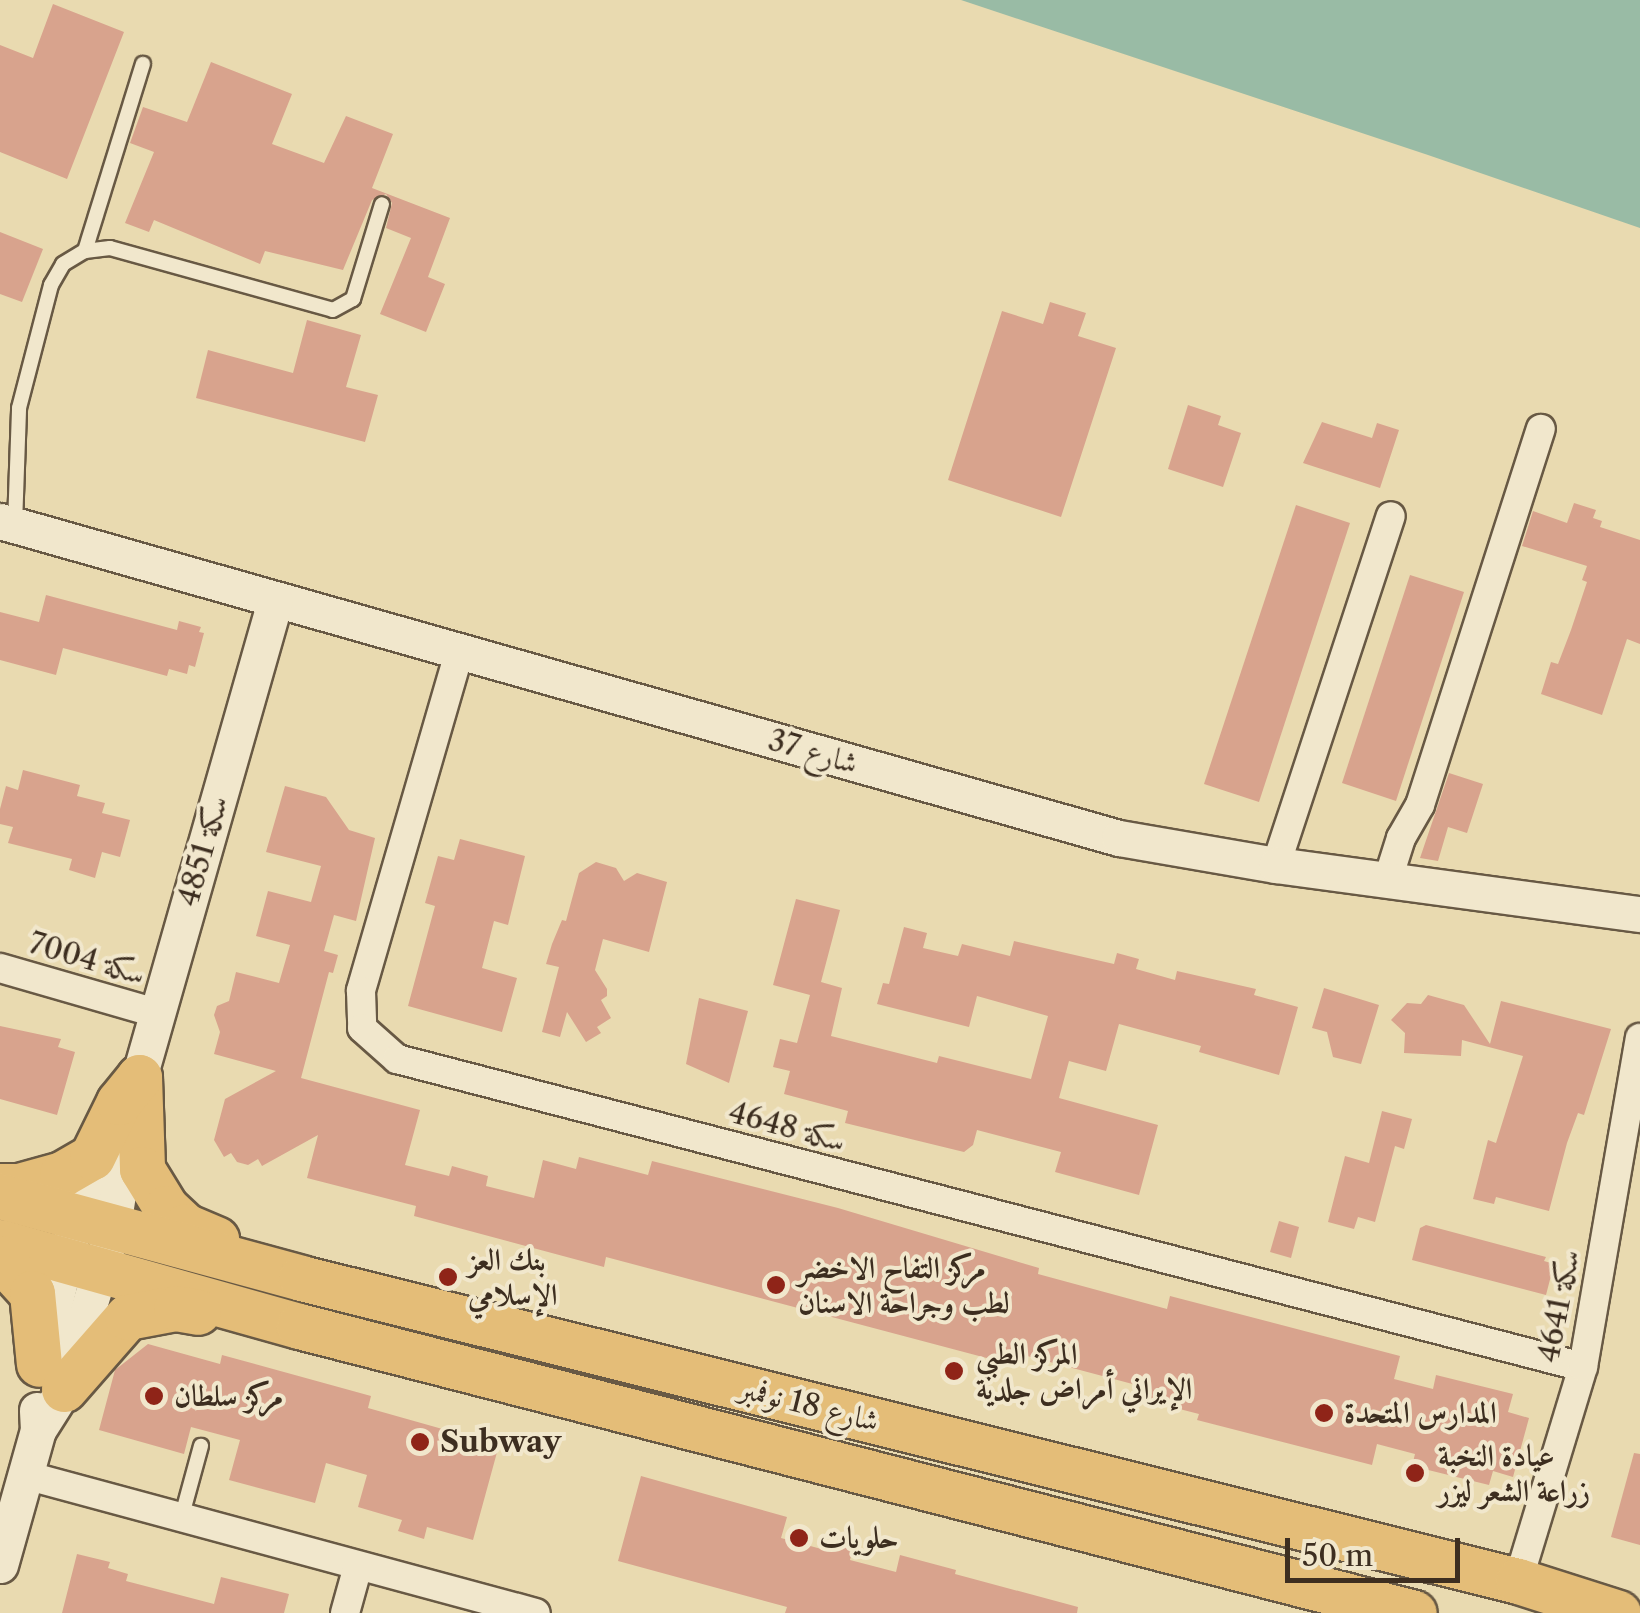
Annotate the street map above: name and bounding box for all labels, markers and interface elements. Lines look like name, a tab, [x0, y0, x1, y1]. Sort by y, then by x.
street label: شارع 37	[764, 722, 862, 782]
street label: سكة 4851	[170, 792, 236, 910]
street label: سكة 7004	[25, 925, 149, 993]
street label: سكة 4648	[725, 1094, 849, 1160]
place label: بنك العز الإسلامي	[468, 1242, 557, 1312]
street label: سكة 4641	[1530, 1247, 1588, 1365]
place label: مركز التفاح الاخضر لطب وجراحة الاسنان	[798, 1250, 1010, 1320]
marker: بنك العز الإسلامي	[437, 1266, 459, 1288]
marker: مركز التفاح الاخضر لطب وجراحة الاسنان	[763, 1272, 789, 1298]
place label: المركز الطبي الإيراني أمراض جلدية	[976, 1336, 1192, 1406]
marker: المركز الطبي الإيراني أمراض جلدية	[941, 1358, 967, 1384]
street label: شارع 18 نوفمبر	[735, 1370, 883, 1440]
place label: مركز سلطان	[174, 1378, 283, 1414]
marker: مركز سلطان	[143, 1385, 165, 1407]
place label: المدارس المتحدة	[1344, 1395, 1497, 1431]
marker: المدارس المتحدة	[1313, 1402, 1335, 1424]
place label: Subway	[440, 1424, 561, 1460]
marker: Subway	[409, 1431, 431, 1453]
place label: عيادة النخبة زراعة الشعر ليزر	[1438, 1438, 1590, 1508]
marker: عيادة النخبة زراعة الشعر ليزر	[1402, 1460, 1428, 1486]
scale bar	[1290, 1518, 1465, 1580]
place label: حلويات	[819, 1520, 898, 1556]
marker: حلويات	[788, 1527, 810, 1549]
text: 50 m	[1302, 1537, 1373, 1574]

